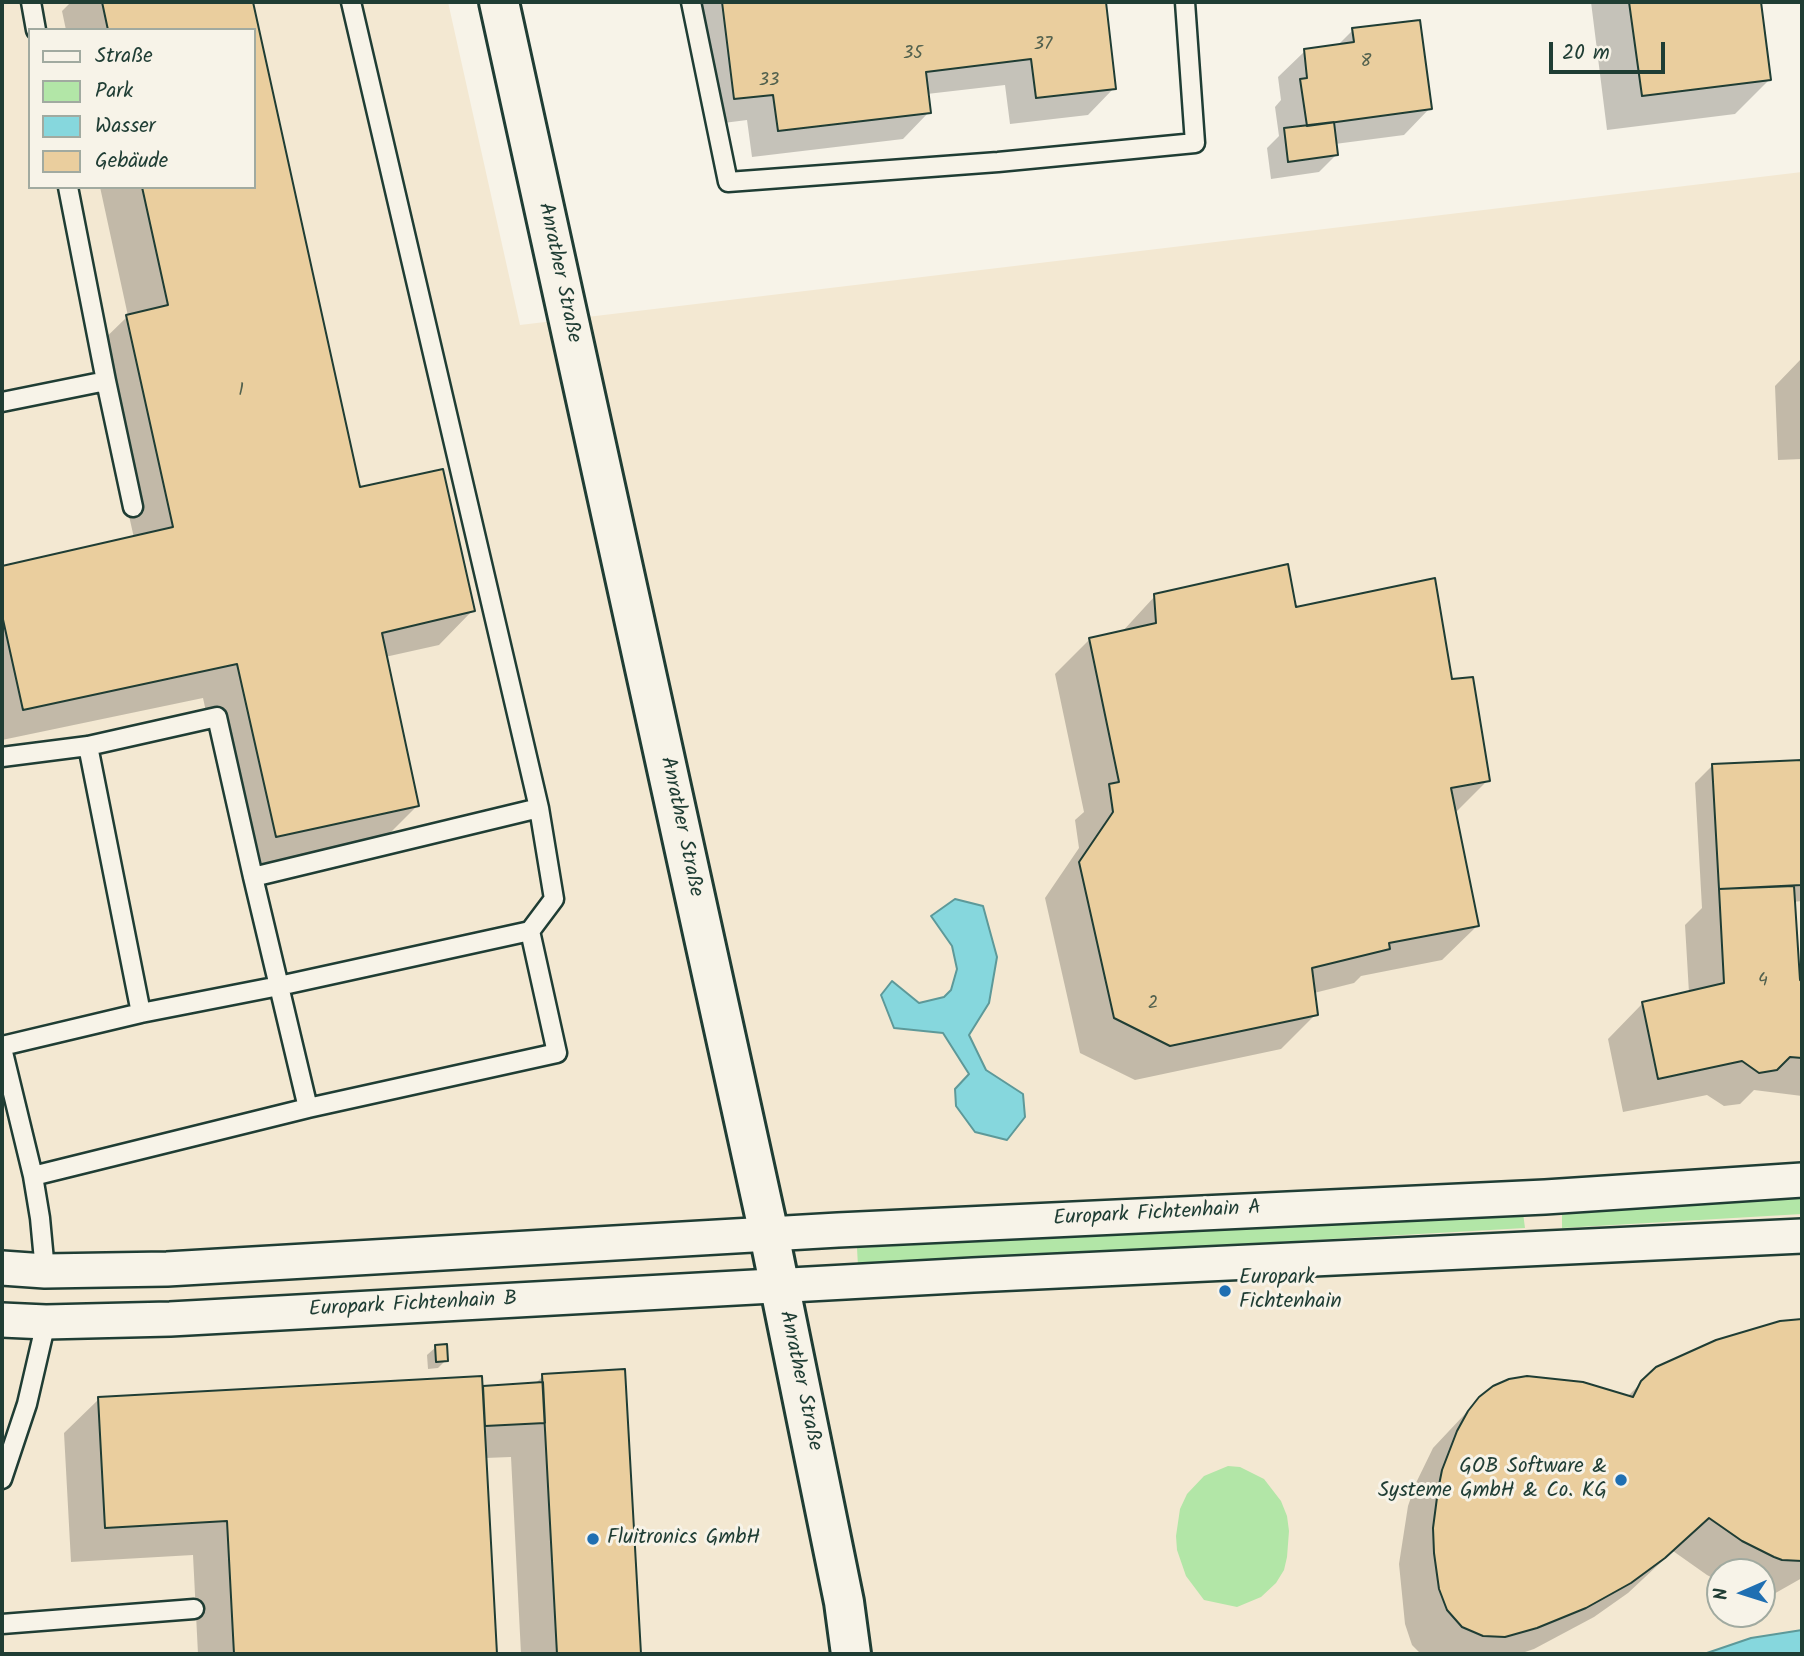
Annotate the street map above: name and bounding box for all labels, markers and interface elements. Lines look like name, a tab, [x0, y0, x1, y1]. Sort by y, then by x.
legend	[28, 28, 256, 189]
scale bar	[1552, 28, 1668, 72]
house number: 37	[1034, 35, 1052, 57]
text: 20 m	[1562, 37, 1610, 70]
text: Straße	[95, 40, 153, 73]
house number: 35	[903, 44, 923, 66]
house number: 8	[1361, 52, 1371, 74]
house number: 33	[759, 71, 779, 93]
text: Park	[95, 75, 133, 108]
text: Wasser	[95, 110, 156, 143]
text: Gebäude	[95, 145, 168, 178]
street label: Anrather Straße	[531, 201, 585, 345]
house number: 1	[238, 381, 244, 403]
street label: Anrather Straße	[653, 755, 707, 899]
house number: 4	[1758, 971, 1768, 993]
house number: 2	[1148, 994, 1158, 1016]
street label: Europark Fichtenhain A	[1053, 1197, 1261, 1233]
place label: Europark Fichtenhain	[1239, 1266, 1342, 1316]
marker: Europark Fichtenhain	[1217, 1283, 1233, 1299]
street label: Europark Fichtenhain B	[308, 1288, 518, 1324]
street label: Anrather Straße	[772, 1309, 826, 1453]
place label: GOB Software & Systeme GmbH & Co. KG	[1378, 1455, 1607, 1505]
marker: GOB Software & Systeme GmbH & Co. KG	[1613, 1472, 1629, 1488]
place label: Fluitronics GmbH	[607, 1526, 760, 1552]
marker: Fluitronics GmbH	[585, 1531, 601, 1547]
north arrow	[1706, 1558, 1776, 1628]
text: N	[1707, 1587, 1737, 1601]

